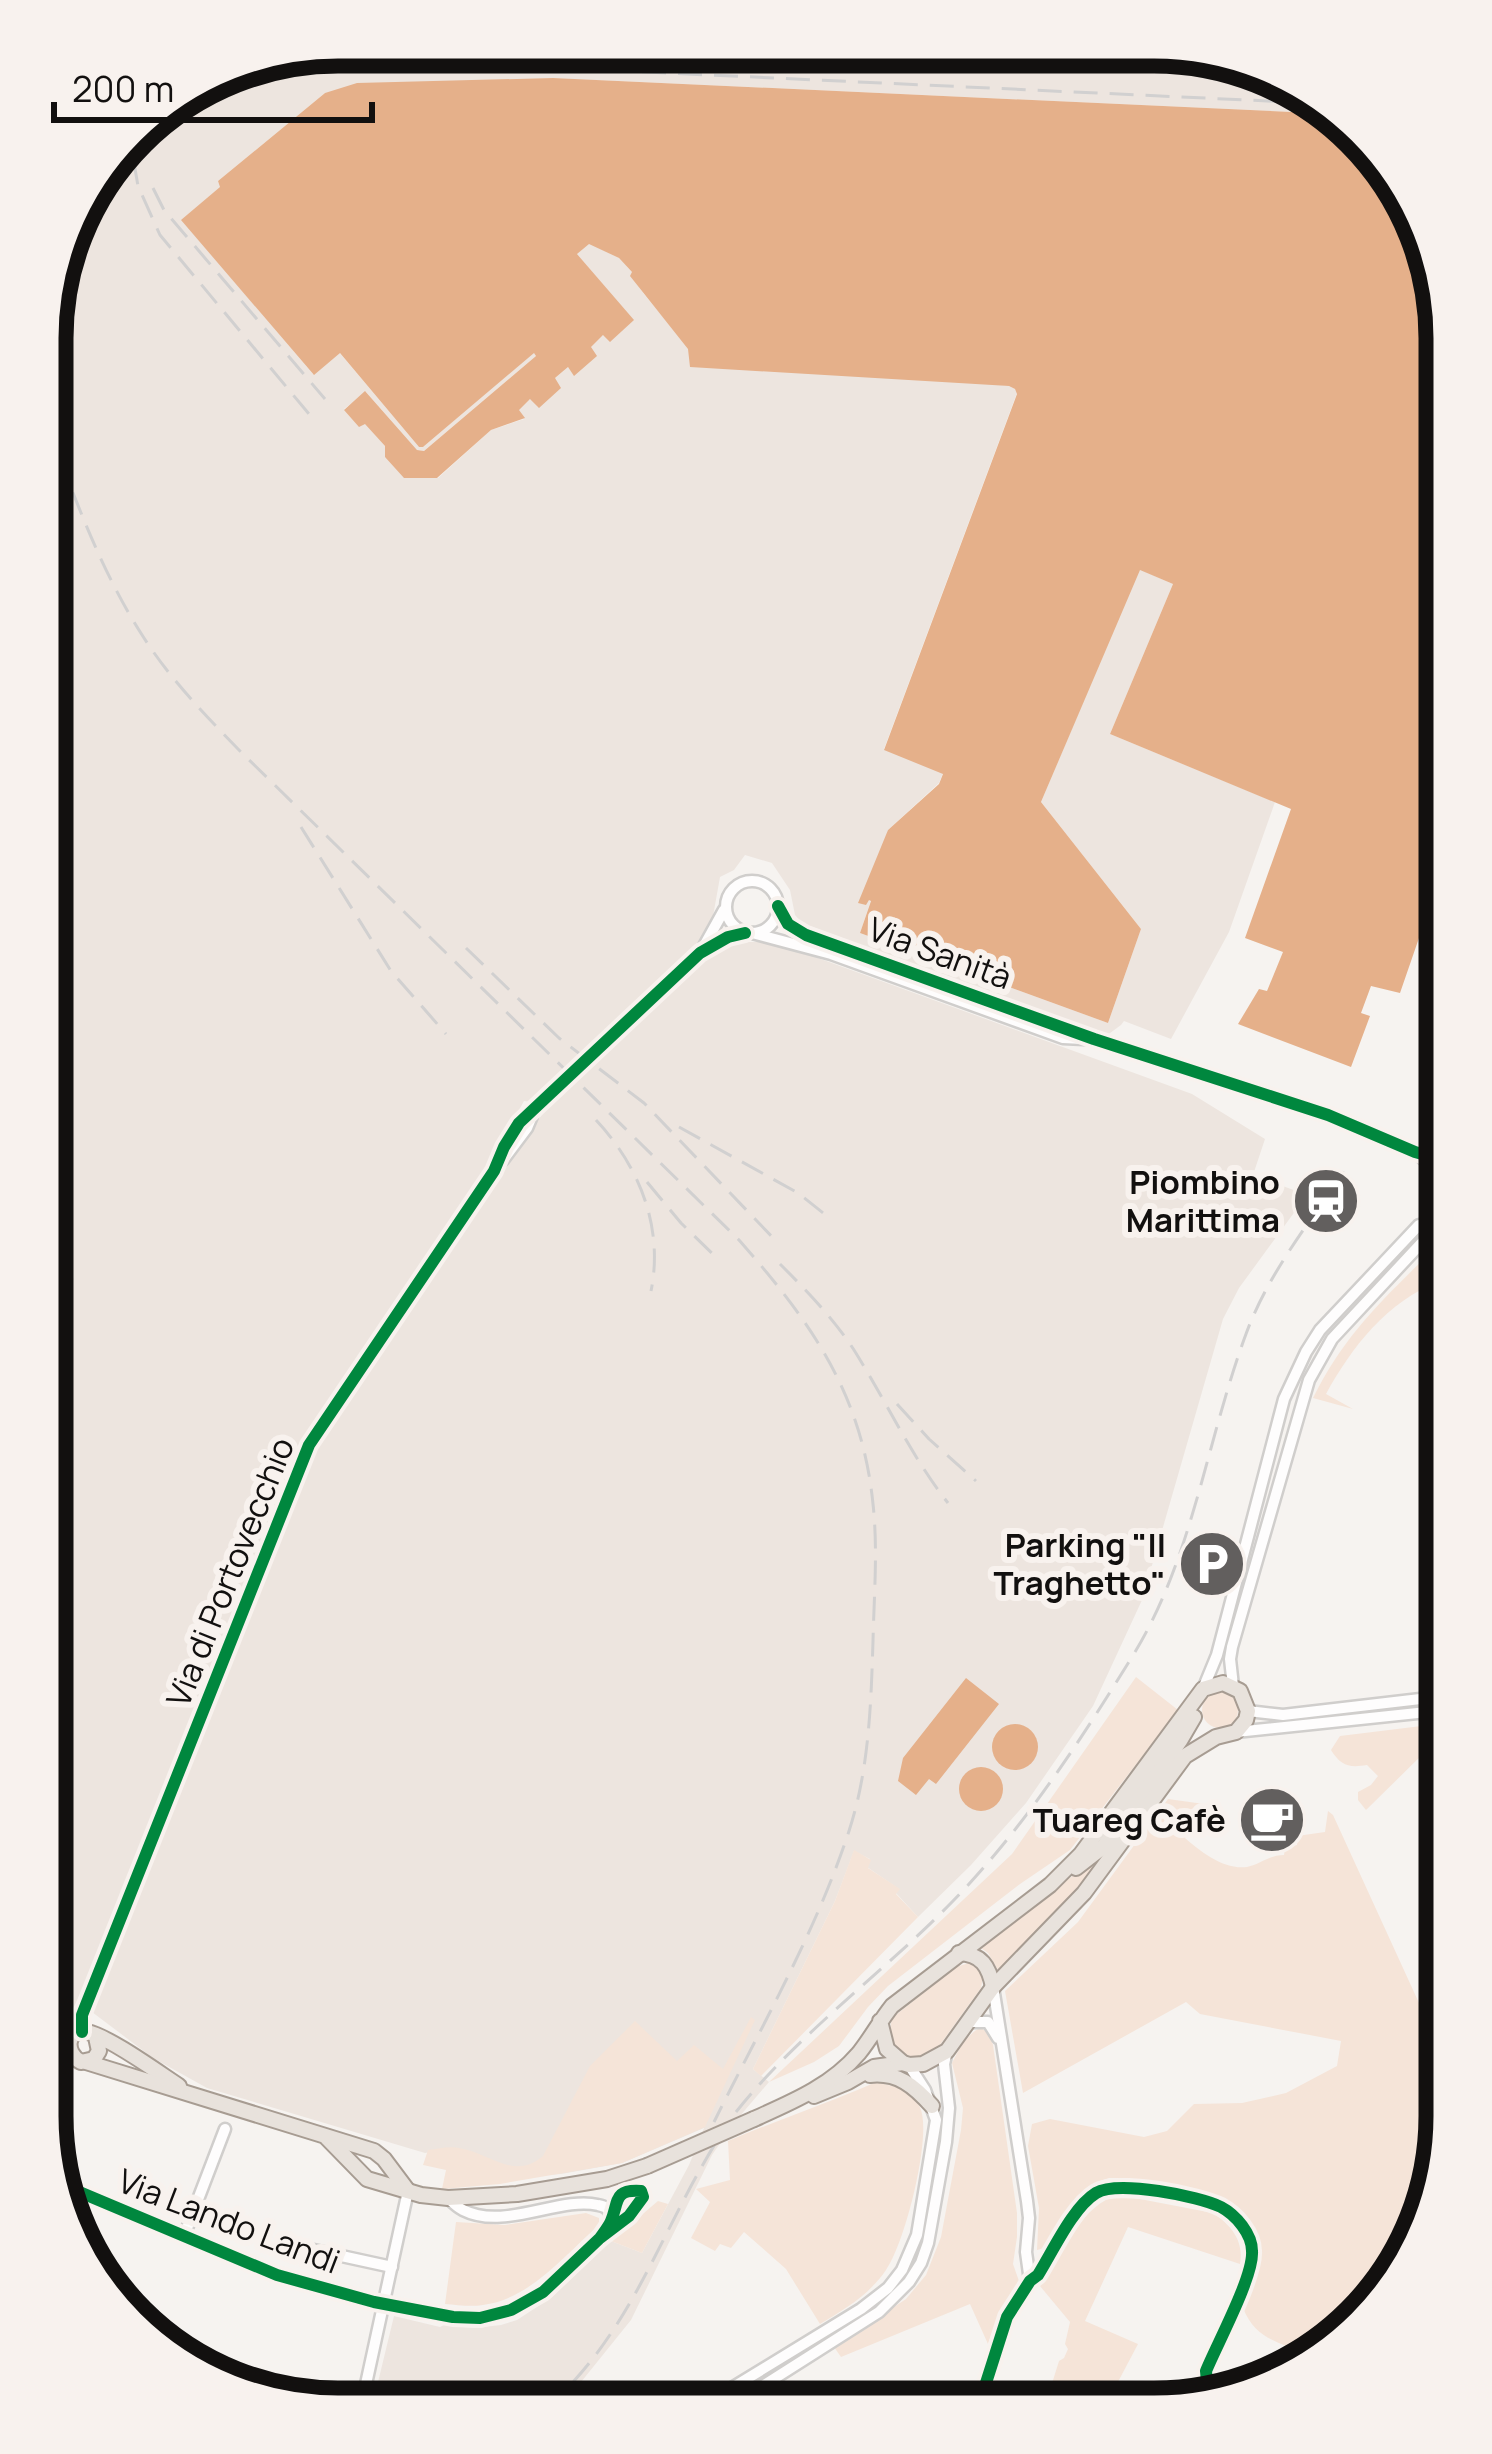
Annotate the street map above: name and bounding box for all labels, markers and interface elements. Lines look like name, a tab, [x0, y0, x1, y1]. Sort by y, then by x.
scale bar	[54, 48, 372, 122]
text: 200 m	[72, 64, 174, 113]
street label: Via Sanità	[862, 906, 1018, 999]
place label: Piombino Marittima	[1126, 1159, 1280, 1242]
station icon: Piombino Marittima	[1291, 1166, 1361, 1236]
street label: Via di Portovecchio	[155, 1430, 304, 1713]
place label: Parking "Il Traghetto"	[994, 1522, 1166, 1605]
parking icon: Parking "Il Traghetto"	[1177, 1529, 1247, 1599]
cafe icon: Tuareg Cafè	[1237, 1785, 1307, 1855]
place label: Tuareg Cafè	[1033, 1797, 1226, 1842]
street label: Via Lando Landi	[112, 2158, 347, 2283]

